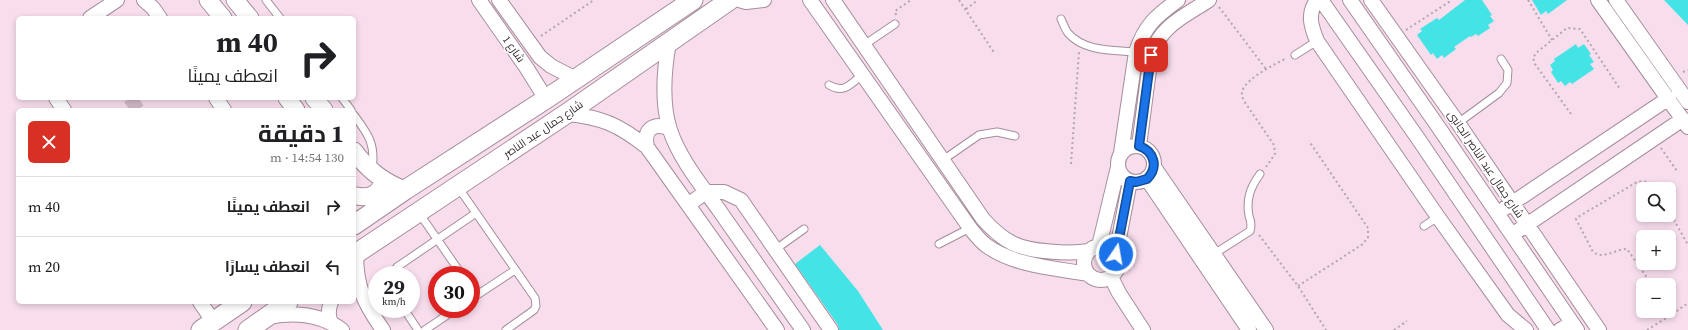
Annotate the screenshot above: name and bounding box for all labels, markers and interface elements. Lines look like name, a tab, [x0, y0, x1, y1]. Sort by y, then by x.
text: 40 m	[216, 23, 278, 61]
icon: right	[292, 32, 344, 84]
street label: شارع 1	[499, 33, 528, 66]
pin	[1134, 38, 1168, 72]
icon: arrive	[1140, 44, 1162, 66]
text: انعطف يمينًا	[187, 63, 278, 88]
street label: شارع جمال عبد الناصر	[500, 97, 586, 162]
street label: شارع جمال عبد الناصر الجانبى	[1444, 108, 1527, 221]
text: 1 دقيقة	[258, 117, 344, 150]
button: close	[28, 121, 70, 163]
text: 130 m · 14:54	[270, 149, 344, 166]
map controls	[1636, 182, 1676, 318]
button: search	[1636, 182, 1676, 222]
text: 40 m	[28, 196, 60, 217]
text: انعطف يمينًا	[227, 196, 310, 217]
icon: right	[322, 196, 344, 218]
button: +	[1636, 230, 1676, 270]
position arrow	[1095, 233, 1137, 275]
text: 20 m	[28, 256, 60, 277]
text: انعطف يسارًا	[225, 256, 310, 277]
icon: left	[322, 256, 344, 278]
speed limit sign: 30	[428, 266, 480, 318]
text: 29	[383, 273, 405, 301]
button: −	[1636, 278, 1676, 318]
text: km/h	[382, 295, 406, 308]

